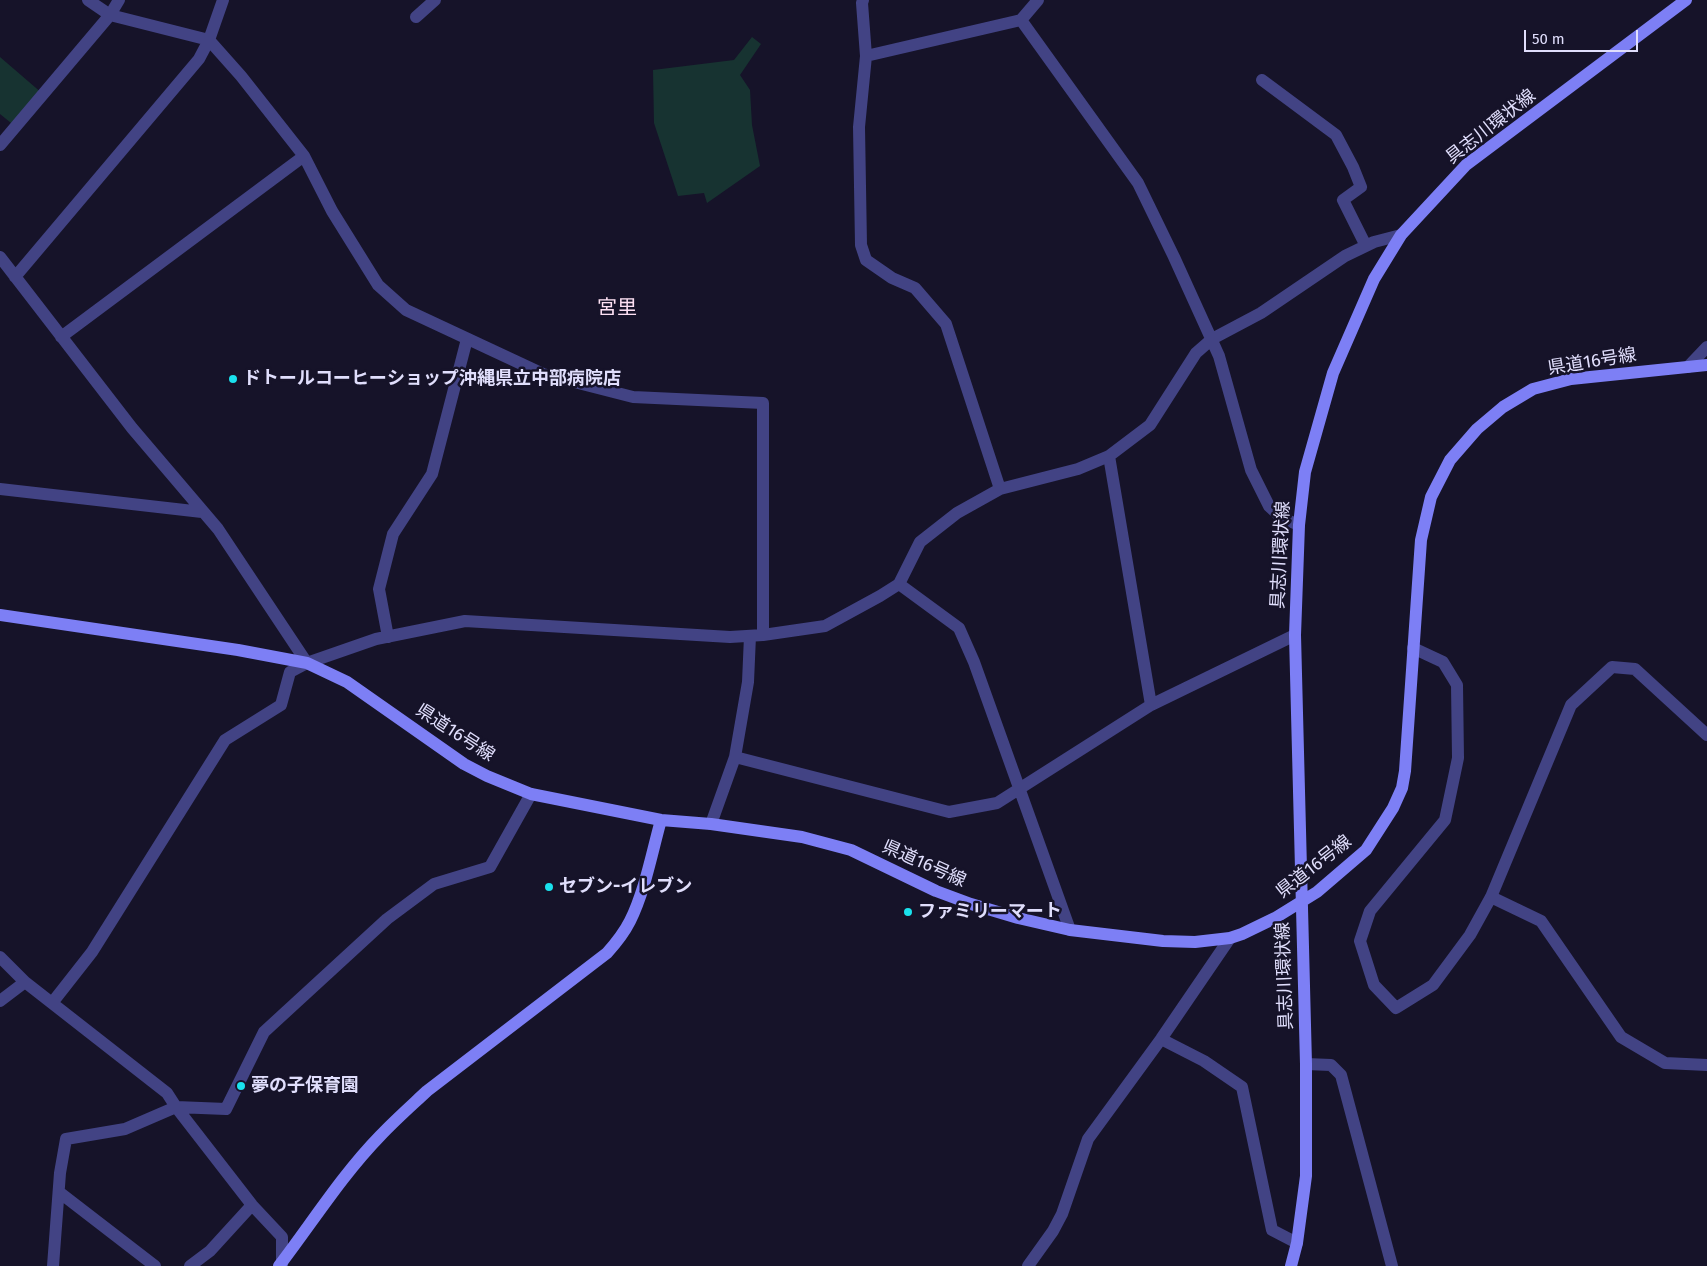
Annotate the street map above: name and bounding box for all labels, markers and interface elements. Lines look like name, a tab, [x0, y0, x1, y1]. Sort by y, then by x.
scale bar	[1527, 20, 1641, 52]
text: 50 m	[1532, 30, 1565, 48]
street label: 具志川環状線	[1442, 85, 1540, 169]
district label: 宮里	[597, 296, 637, 320]
street label: 県道16号線	[1546, 344, 1638, 380]
place label: ドトールコーヒーショップ沖縄県立中部病院店	[243, 368, 621, 390]
marker: ドトールコーヒーショップ沖縄県立中部病院店	[227, 373, 239, 385]
street label: 具志川環状線	[1267, 501, 1295, 609]
street label: 県道16号線	[412, 700, 498, 766]
street label: 県道16号線	[1272, 831, 1356, 903]
street label: 県道16号線	[879, 836, 969, 892]
place label: セブン-イレブン	[559, 876, 692, 898]
marker: セブン-イレブン	[543, 881, 555, 893]
place label: ファミリーマート	[918, 901, 1062, 923]
marker: ファミリーマート	[902, 906, 914, 918]
street label: 具志川環状線	[1272, 922, 1298, 1030]
place label: 夢の子保育園	[251, 1075, 359, 1097]
marker: 夢の子保育園	[235, 1080, 247, 1092]

